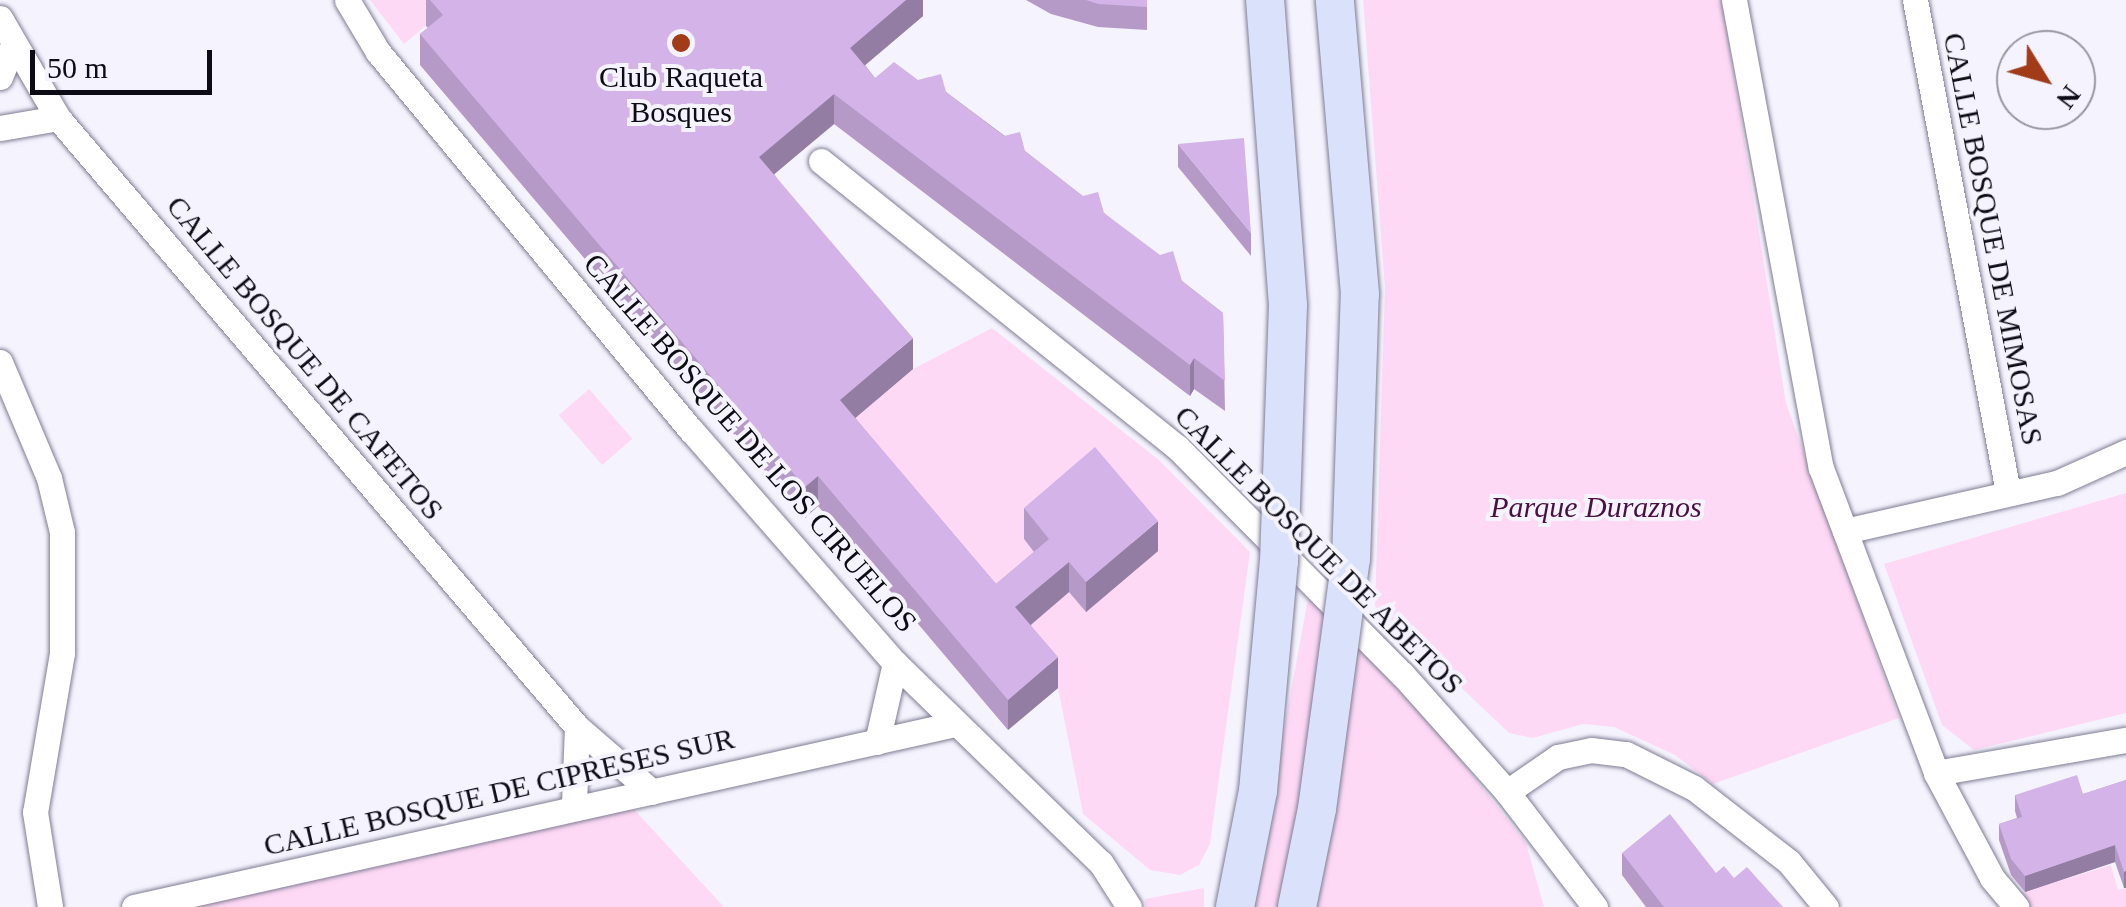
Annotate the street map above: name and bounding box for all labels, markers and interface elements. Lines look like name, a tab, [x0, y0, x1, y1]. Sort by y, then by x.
scale bar	[35, 30, 218, 92]
street label: CALLE BOSQUE DE MIMOSAS	[1935, 30, 2051, 448]
north arrow	[1996, 30, 2096, 130]
marker: Club Raqueta Bosques	[670, 32, 692, 54]
text: 50 m	[47, 51, 108, 84]
place label: Club Raqueta Bosques	[599, 59, 763, 130]
text: N	[2050, 80, 2087, 115]
street label: CALLE BOSQUE DE CAFETOS	[159, 189, 451, 527]
street label: CALLE BOSQUE DE LOS CIRUELOS	[576, 246, 924, 640]
street label: CALLE BOSQUE DE ABETOS	[1167, 398, 1471, 702]
park label: Parque Duraznos	[1490, 489, 1702, 525]
street label: CALLE BOSQUE DE CIPRESES SUR	[260, 720, 738, 864]

